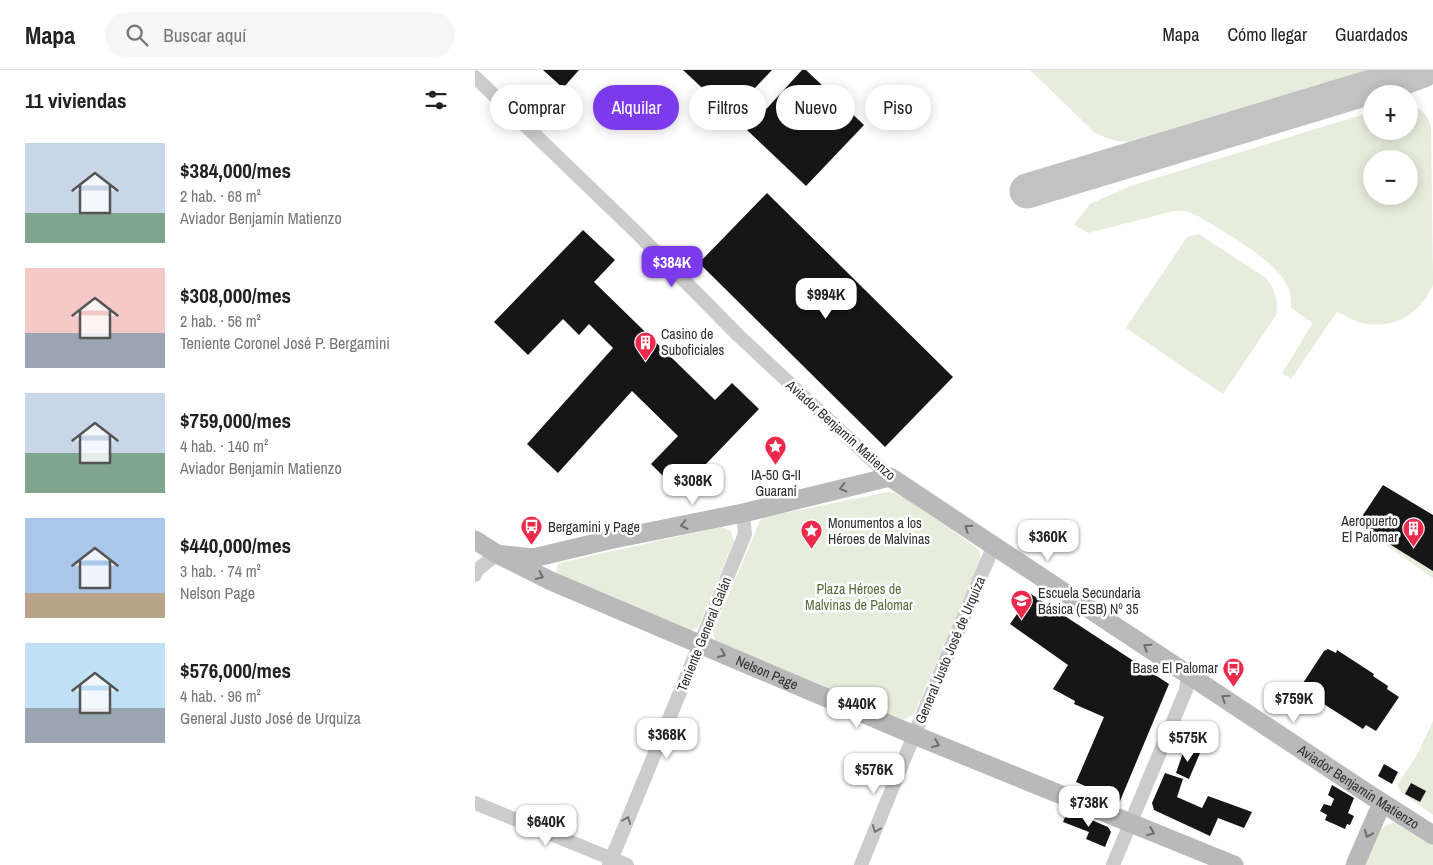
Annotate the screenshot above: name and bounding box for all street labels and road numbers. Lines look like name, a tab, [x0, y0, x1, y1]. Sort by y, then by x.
street label: Aviador Benjamín Matienzo	[782, 375, 900, 484]
street label: General Justo José de Urquiza	[911, 573, 989, 726]
street label: Teniente General Galán	[673, 574, 735, 694]
street label: Nelson Page	[733, 651, 801, 694]
street label: Aviador Benjamín Matienzo	[1293, 740, 1423, 833]

